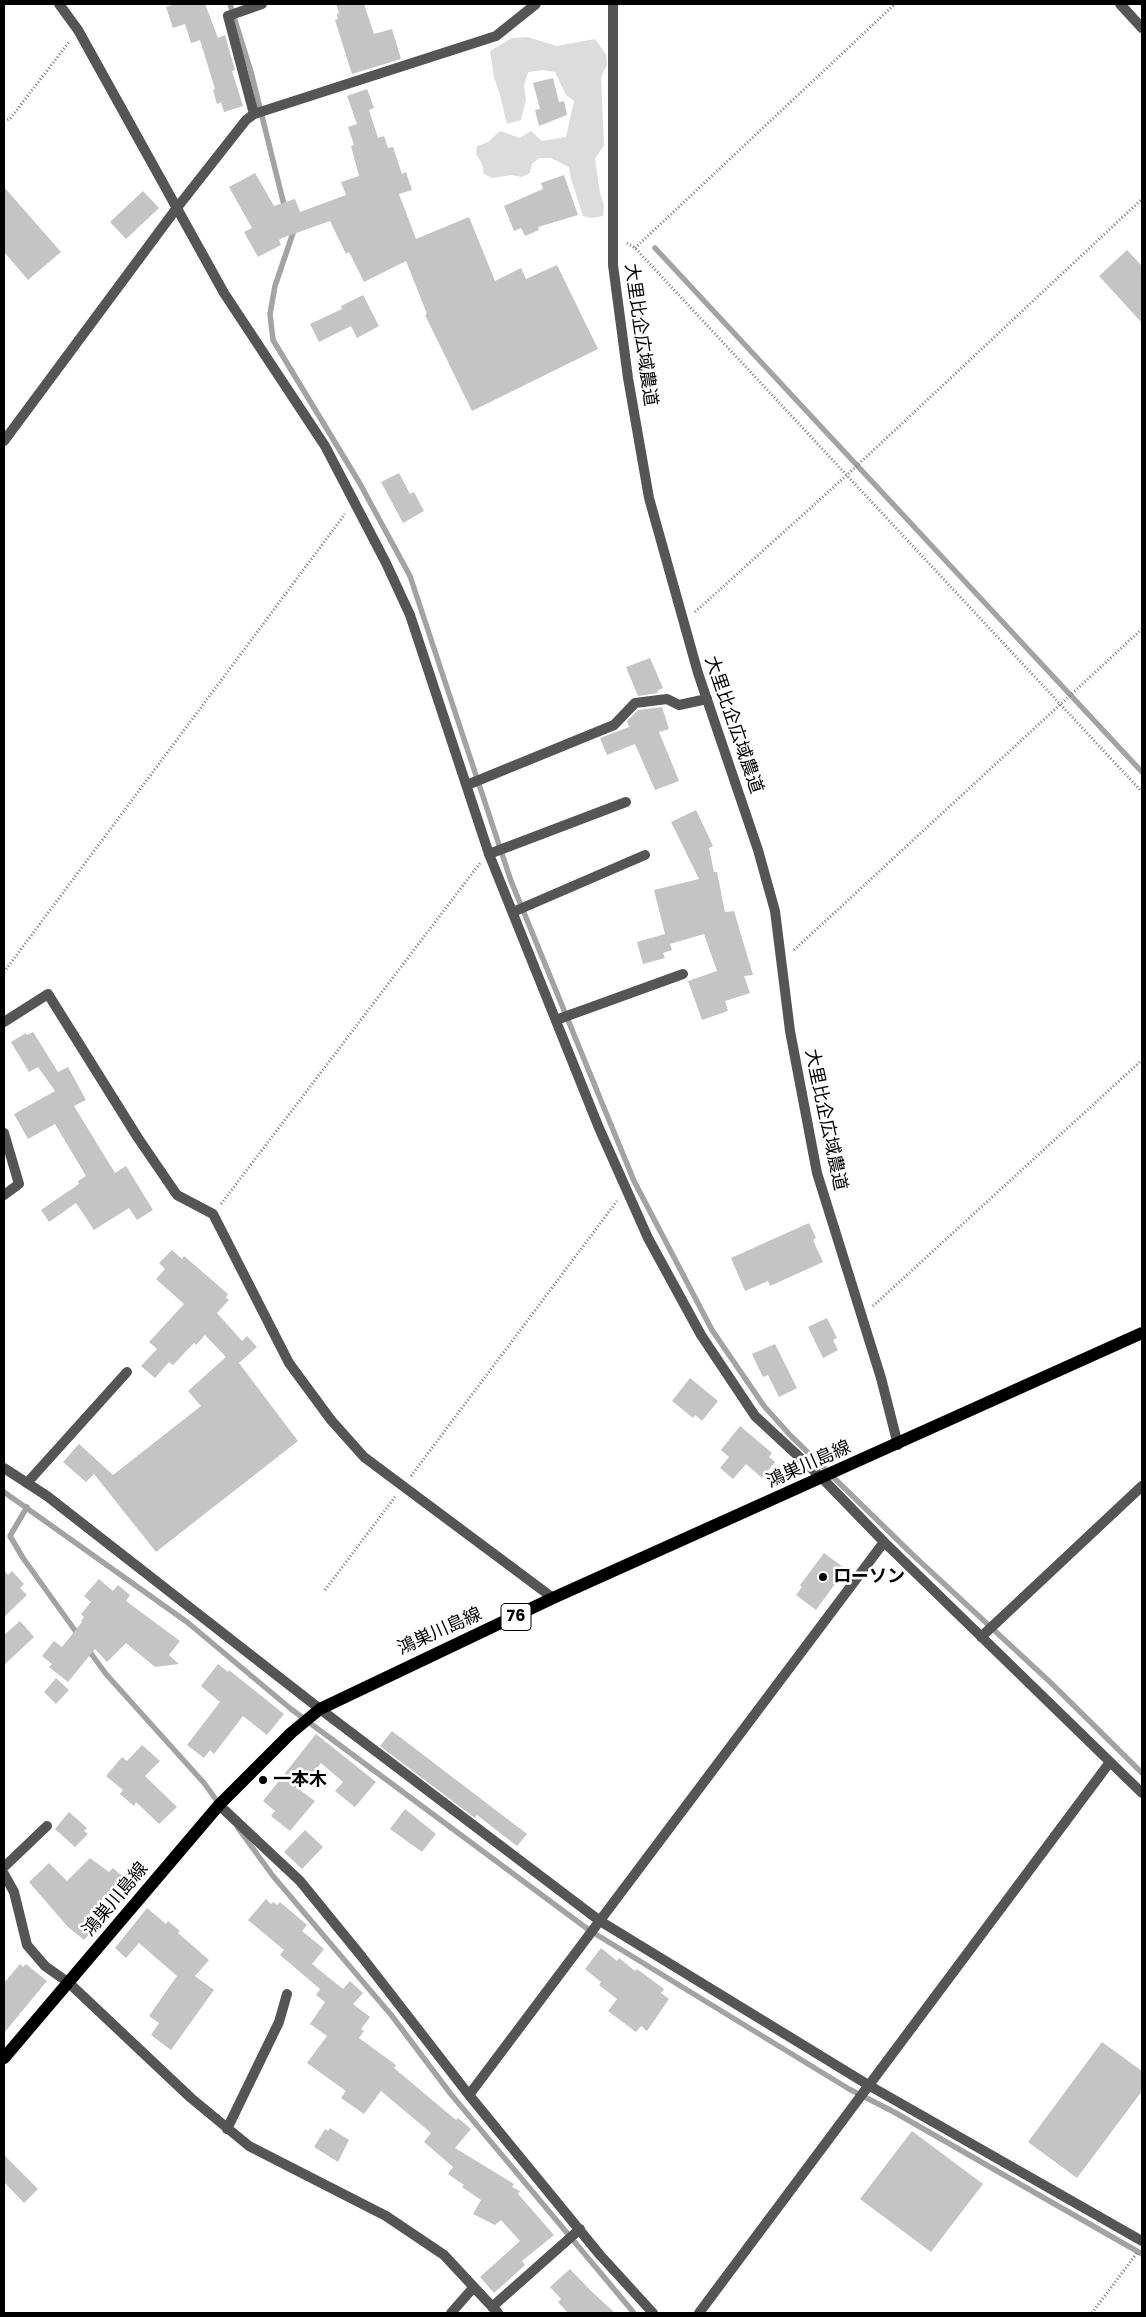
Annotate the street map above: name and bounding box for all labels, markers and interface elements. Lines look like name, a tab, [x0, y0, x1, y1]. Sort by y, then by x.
street label: 大里比企広域農道	[619, 262, 661, 408]
street label: 大里比企広域農道	[699, 653, 767, 797]
street label: 大里比企広域農道	[799, 1047, 851, 1193]
street label: 鴻巣川島線	[763, 1437, 855, 1493]
place label: ローソン	[833, 1566, 905, 1588]
marker: ローソン	[817, 1571, 829, 1583]
street label: 鴻巣川島線	[394, 1604, 486, 1660]
road number: 76	[501, 1604, 531, 1630]
place label: 一本木	[273, 1769, 327, 1791]
marker: 一本木	[257, 1774, 269, 1786]
street label: 鴻巣川島線	[79, 1859, 153, 1941]

